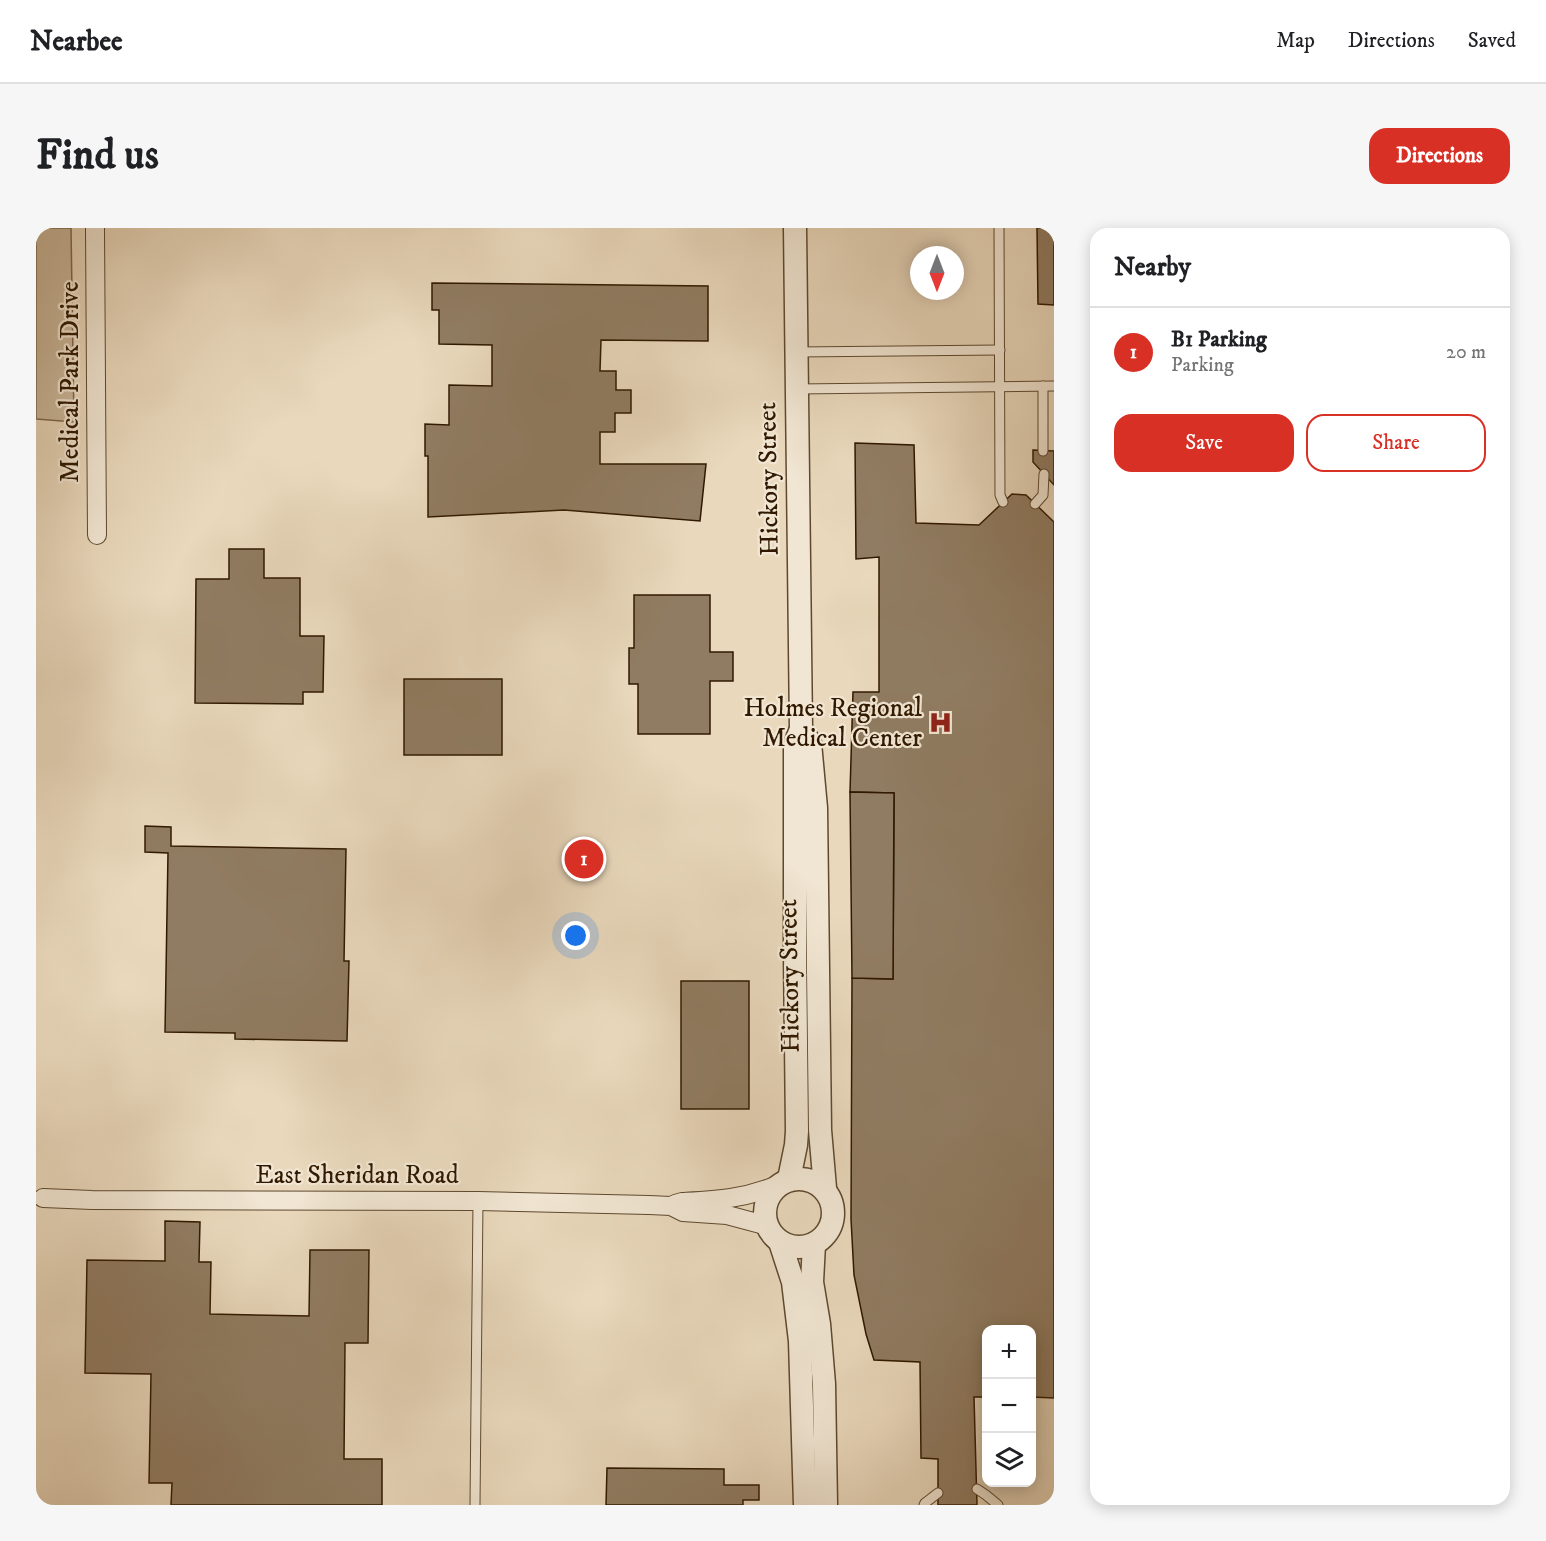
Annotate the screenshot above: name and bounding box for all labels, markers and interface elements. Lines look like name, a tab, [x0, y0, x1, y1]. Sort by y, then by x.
text: Nearbee	[30, 24, 123, 59]
text: Map	[1276, 28, 1315, 54]
text: Directions	[1348, 28, 1435, 54]
text: Saved	[1468, 28, 1516, 54]
button: Directions	[1369, 128, 1510, 184]
text: Find us	[36, 130, 159, 182]
north arrow	[910, 246, 964, 300]
text: Nearby	[1114, 251, 1191, 284]
street label: Medical Park Drive	[54, 281, 87, 483]
text: B1 Parking	[1171, 326, 1267, 353]
text: 1	[1130, 340, 1137, 365]
text: 20 m	[1446, 340, 1486, 365]
text: Parking	[1171, 353, 1234, 378]
street label: Hickory Street	[751, 402, 787, 556]
button: Save	[1114, 414, 1294, 472]
button: Share	[1306, 414, 1486, 472]
place label: Holmes Regional Medical Center	[743, 692, 922, 755]
hospital icon: Holmes Regional Medical Center	[927, 710, 953, 736]
pin: 1	[564, 836, 604, 882]
street label: Hickory Street	[772, 899, 808, 1053]
your location	[561, 921, 590, 950]
street label: East Sheridan Road	[255, 1159, 459, 1192]
map controls	[982, 1325, 1036, 1487]
button: +	[982, 1325, 1036, 1379]
button: −	[982, 1379, 1036, 1433]
button: layers	[982, 1433, 1036, 1487]

